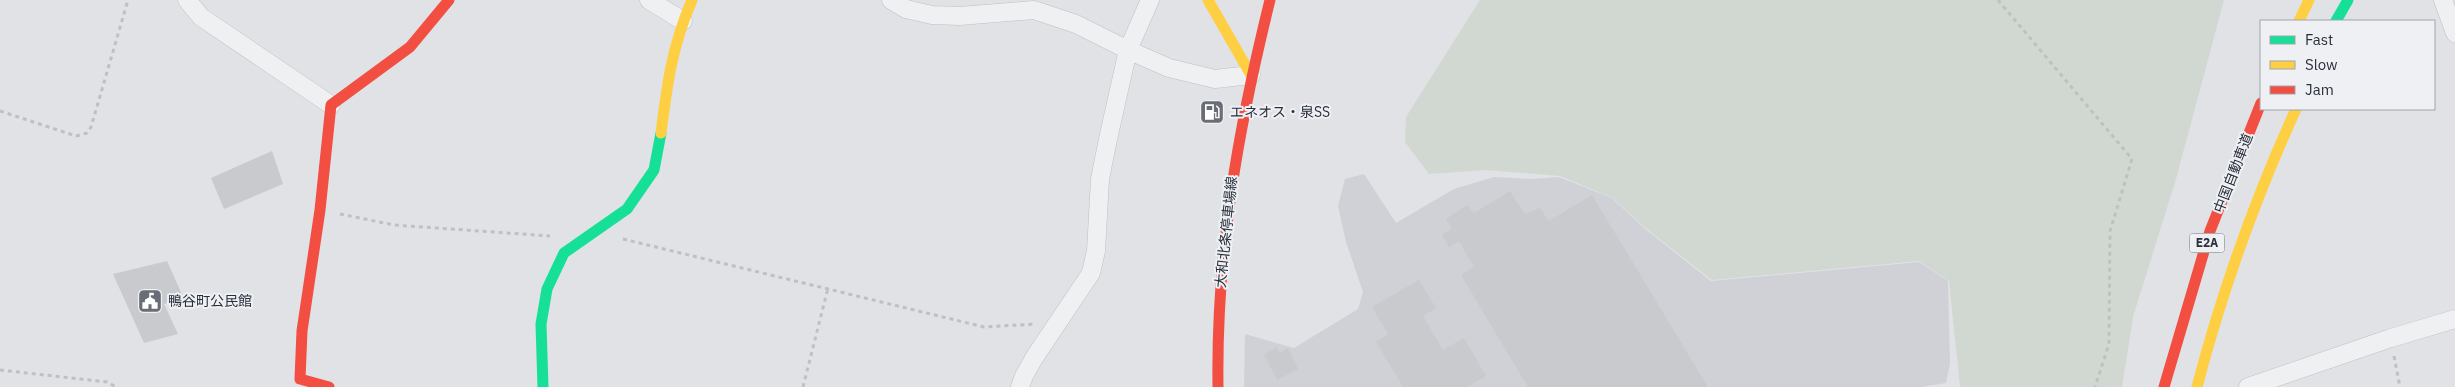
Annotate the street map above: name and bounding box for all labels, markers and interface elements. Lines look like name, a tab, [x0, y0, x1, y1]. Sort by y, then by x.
legend	[2260, 20, 2435, 110]
text: Fast	[2305, 30, 2333, 49]
text: Slow	[2305, 55, 2338, 74]
text: Jam	[2305, 80, 2334, 99]
fuel station icon: エネオス・泉SS	[1199, 99, 1225, 125]
place label: エネオス・泉SS	[1230, 103, 1330, 121]
street label: 中国自動車道	[2210, 131, 2256, 215]
street label: 大和北条停車場線	[1211, 175, 1241, 289]
road number: E2A	[2190, 234, 2224, 252]
public building icon: 鴨谷町公民館	[137, 288, 163, 314]
place label: 鴨谷町公民館	[168, 292, 252, 310]

